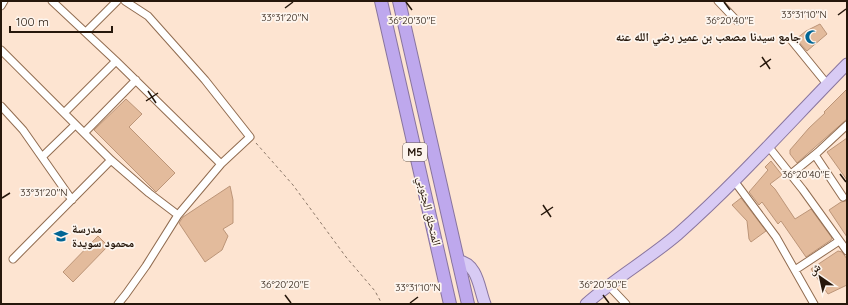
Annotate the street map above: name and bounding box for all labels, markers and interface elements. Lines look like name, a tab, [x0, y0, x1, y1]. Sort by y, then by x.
scale bar	[10, 8, 112, 34]
text: 33°31'10"N	[781, 8, 827, 21]
text: 33°31'20"N	[261, 11, 309, 24]
text: 100 m	[16, 14, 49, 29]
text: 36°20'30"E	[388, 14, 436, 27]
text: 36°20'40"E	[706, 14, 754, 27]
place label: جامع سيدنا مصعب بن عمير رضي الله عنه	[616, 29, 801, 47]
mosque icon: جامع سيدنا مصعب بن عمير رضي الله عنه	[804, 29, 820, 45]
road number: M5	[403, 143, 427, 161]
text: 36°20'40"E	[782, 168, 830, 181]
street label: المتحلق الجنوبي	[411, 175, 445, 248]
text: 33°31'20"N	[20, 186, 68, 199]
place label: مدرسة محمود سويدة	[72, 221, 135, 250]
school or university icon: مدرسة محمود سويدة	[53, 228, 69, 244]
north arrow	[800, 257, 840, 297]
text: ش	[806, 259, 824, 279]
text: 36°20'20"E	[261, 278, 309, 291]
text: 36°20'30"E	[579, 278, 627, 291]
text: 33°31'10"N	[395, 281, 441, 294]

